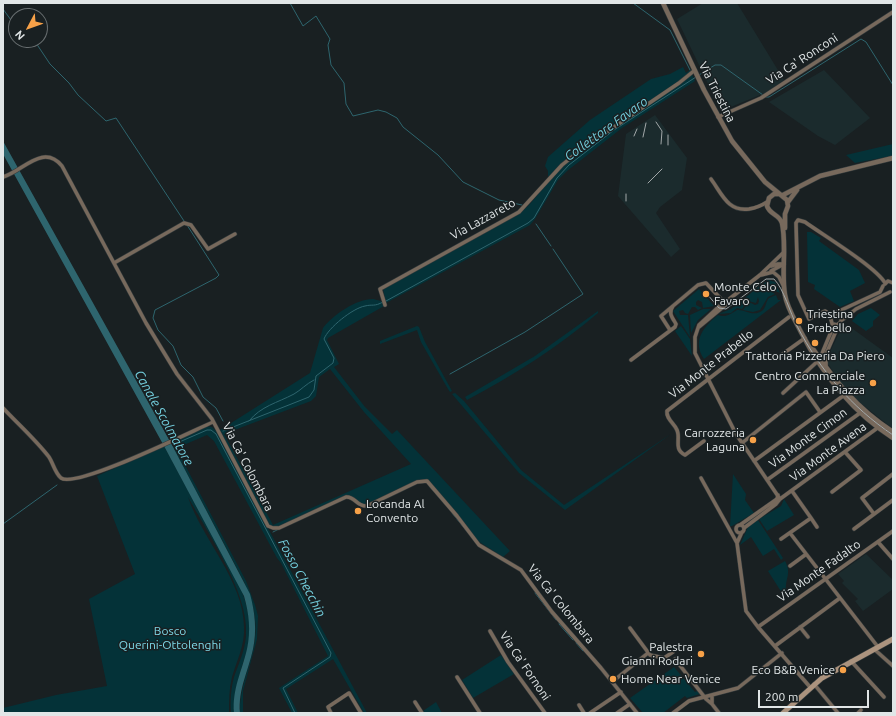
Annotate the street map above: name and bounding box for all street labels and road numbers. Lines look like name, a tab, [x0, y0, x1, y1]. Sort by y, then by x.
street label: Via Ca' Ronconi	[763, 31, 841, 87]
street label: Via Triestina	[696, 59, 738, 125]
street label: Via Lazzareto	[448, 195, 518, 243]
street label: Via Monte Prabello	[666, 327, 756, 401]
street label: Via Monte Cimon	[766, 405, 850, 471]
street label: Via Monte Avena	[787, 419, 869, 485]
street label: Via Ca' Colombara	[219, 420, 277, 514]
street label: Via Monte Fadalto	[775, 537, 863, 605]
street label: Via Ca' Colombara	[525, 562, 597, 646]
street label: Via Ca' Fornoni	[497, 629, 553, 703]

